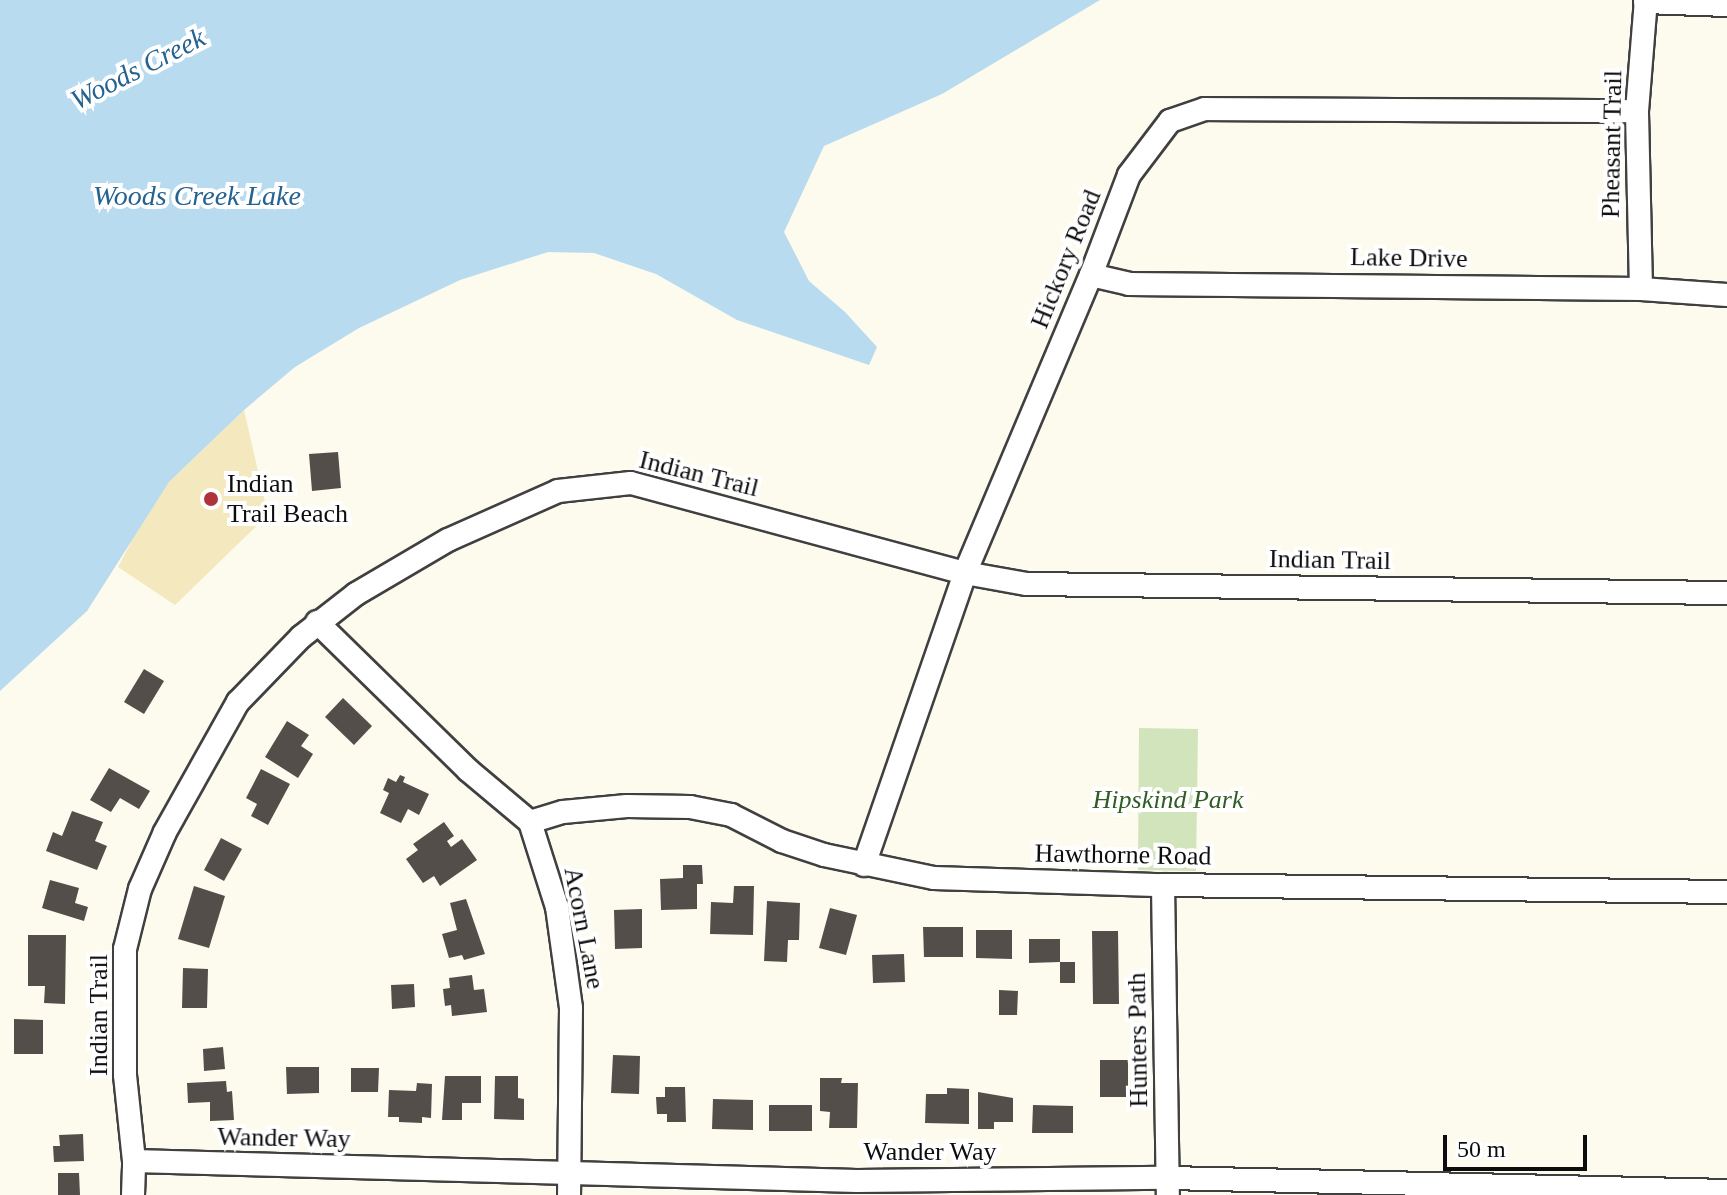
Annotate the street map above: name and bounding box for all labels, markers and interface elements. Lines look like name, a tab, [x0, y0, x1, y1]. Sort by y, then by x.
water label: Woods Creek	[65, 21, 211, 117]
street label: Pheasant Trail	[1595, 69, 1629, 219]
water label: Woods Creek Lake	[93, 179, 301, 213]
street label: Hickory Road	[1024, 185, 1108, 333]
street label: Lake Drive	[1350, 241, 1468, 275]
street label: Indian Trail	[636, 444, 762, 504]
place label: Indian Trail Beach	[227, 468, 348, 530]
marker: Indian Trail Beach	[202, 490, 220, 508]
street label: Indian Trail	[1268, 543, 1392, 577]
park label: Hipskind Park	[1093, 784, 1243, 816]
street label: Hawthorne Road	[1034, 838, 1212, 872]
street label: Acorn Lane	[557, 864, 611, 992]
street label: Indian Trail	[83, 954, 115, 1076]
street label: Hunters Path	[1121, 972, 1155, 1108]
scale bar	[1447, 1119, 1591, 1169]
street label: Wander Way	[217, 1121, 351, 1155]
street label: Wander Way	[863, 1136, 997, 1168]
text: 50 m	[1457, 1136, 1506, 1162]

